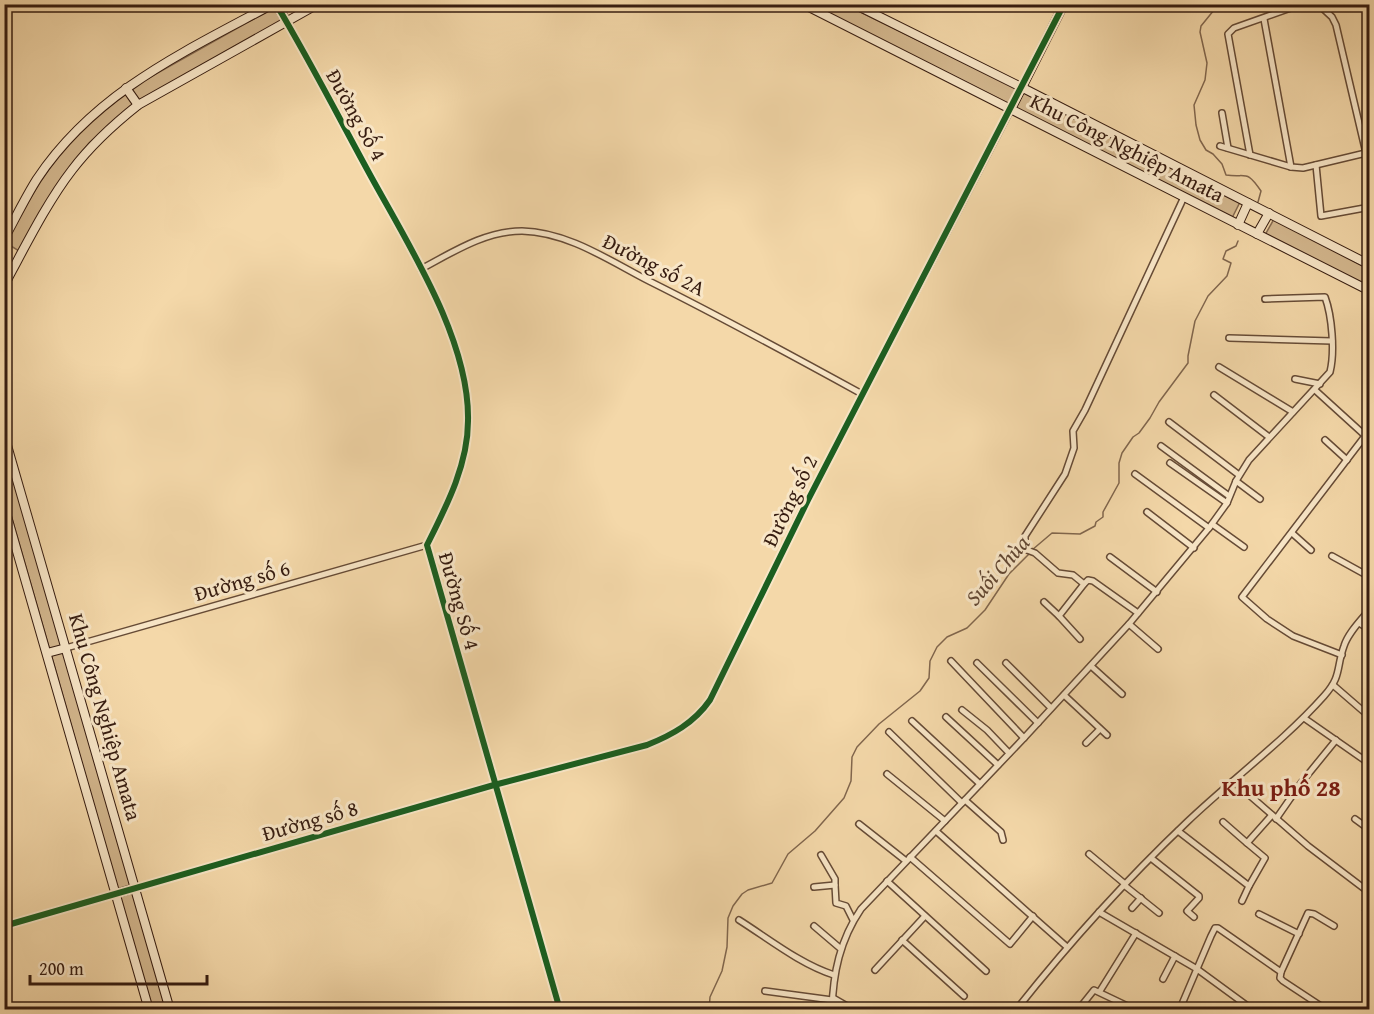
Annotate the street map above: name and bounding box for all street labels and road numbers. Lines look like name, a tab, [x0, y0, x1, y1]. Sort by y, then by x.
street label: Đường Số 4	[319, 63, 394, 166]
street label: Khu Công Nghiệp Amata	[1025, 85, 1230, 210]
street label: Đường số 2A	[598, 226, 711, 304]
street label: Đường số 2	[754, 450, 825, 552]
street label: Đường Số 4	[431, 548, 488, 653]
street label: Đường số 6	[190, 552, 293, 609]
street label: Khu Công Nghiệp Amata	[61, 610, 150, 824]
street label: Đường số 8	[258, 792, 361, 849]

